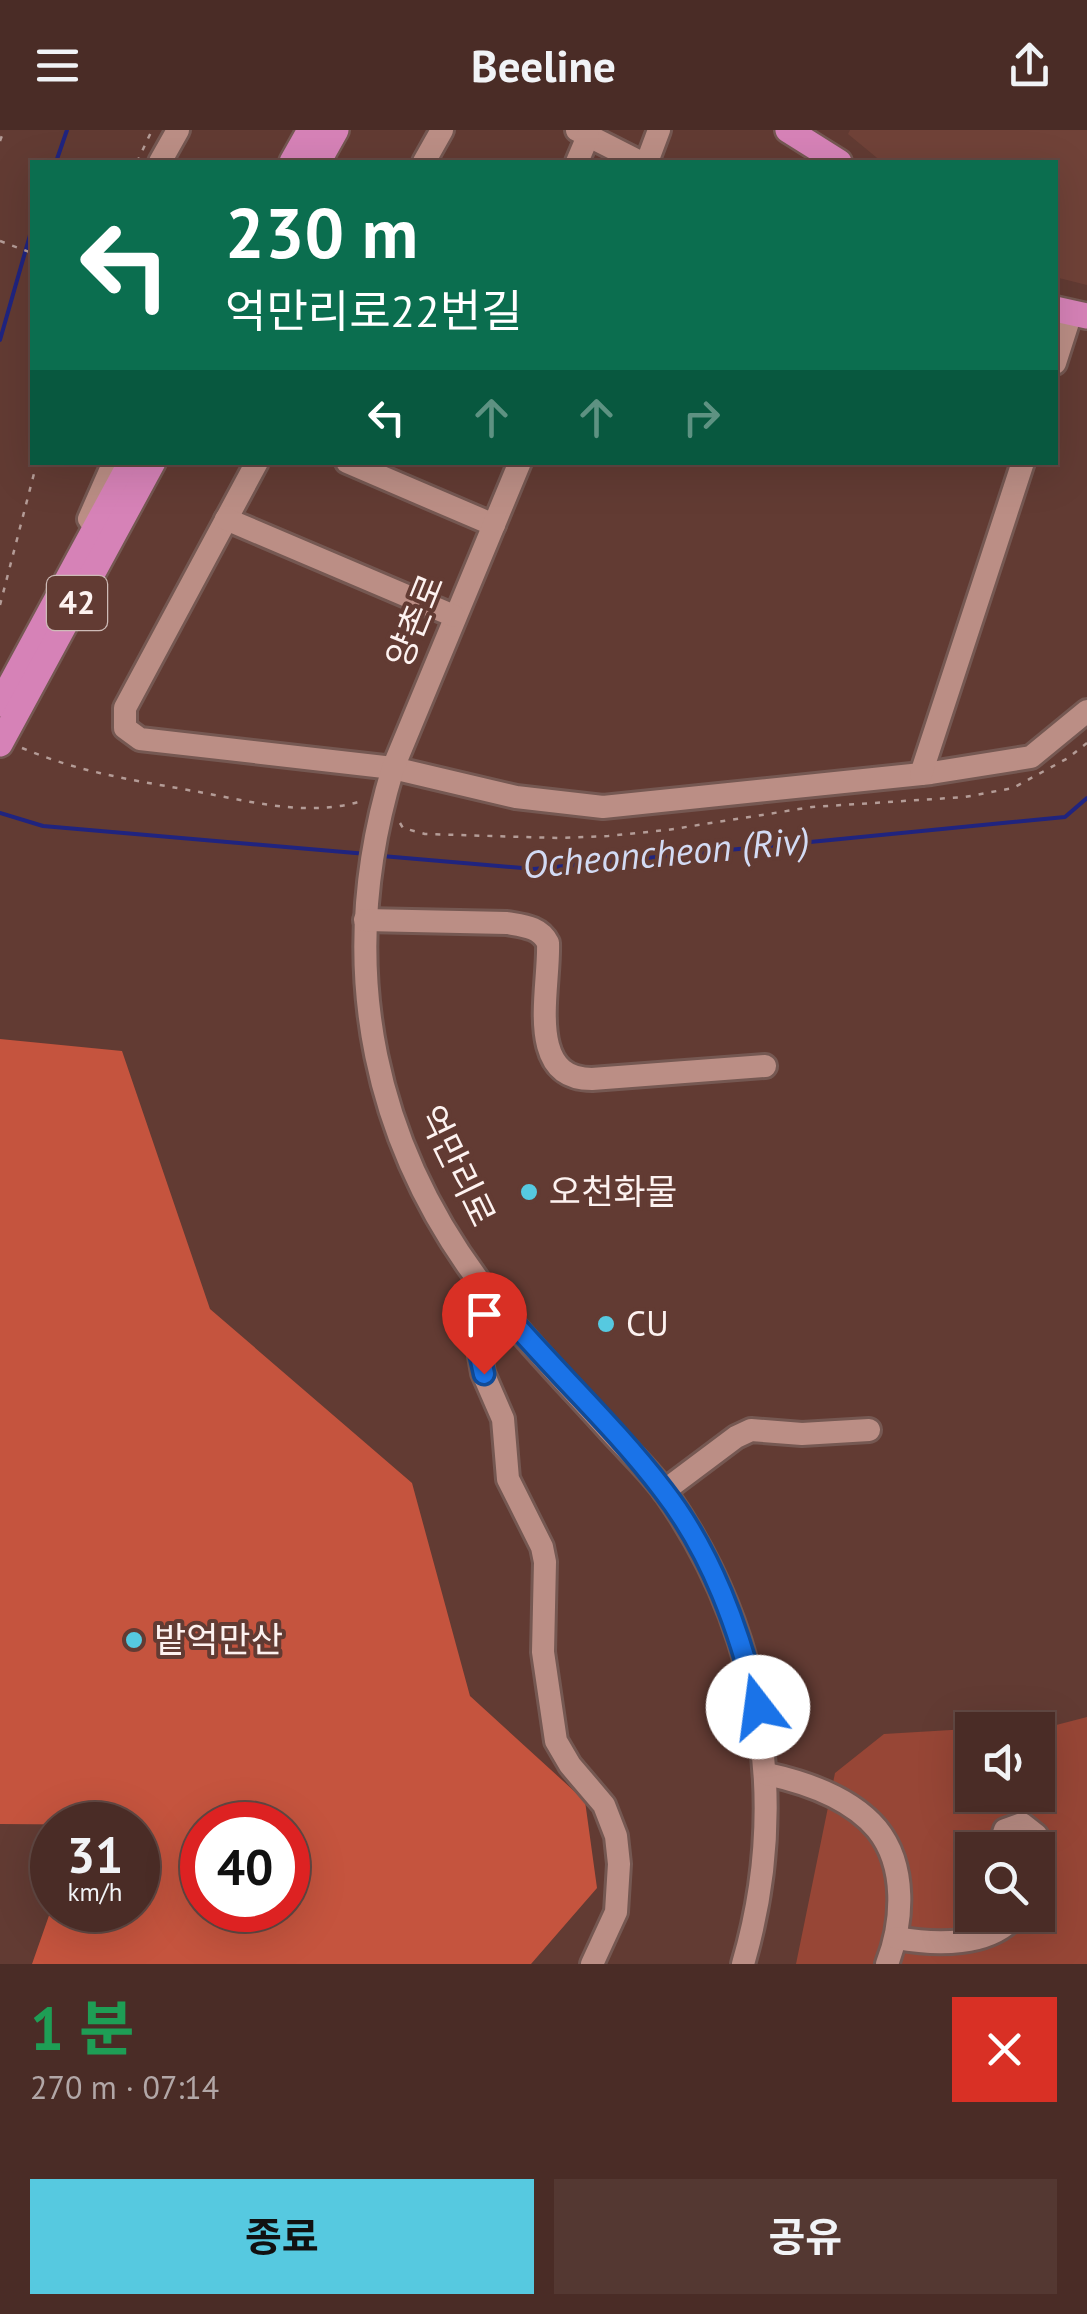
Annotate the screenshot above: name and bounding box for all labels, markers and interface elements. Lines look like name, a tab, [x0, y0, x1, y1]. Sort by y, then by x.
text: Beeline	[471, 36, 616, 94]
icon: menu	[30, 38, 85, 93]
icon: share	[1002, 38, 1057, 93]
text: 230 m	[225, 187, 418, 277]
icon: left	[60, 200, 190, 330]
text: 억만리로22번길	[225, 281, 522, 339]
icon: left	[359, 390, 414, 445]
icon: ahead	[464, 390, 519, 445]
icon: ahead	[569, 390, 624, 445]
icon: right	[674, 390, 729, 445]
street label: 양촌로	[375, 567, 453, 674]
road number: 42	[47, 576, 107, 630]
water label: Ocheoncheon (Riv)	[520, 815, 811, 888]
street label: 억만리로	[409, 1098, 507, 1234]
place label: 오천화물	[549, 1168, 678, 1214]
marker: 오천화물	[518, 1181, 540, 1203]
pin	[442, 1272, 527, 1375]
icon: arrive	[457, 1287, 512, 1342]
place label: CU	[626, 1300, 669, 1346]
marker: CU	[595, 1313, 617, 1335]
place label: 밭억만산	[154, 1616, 283, 1662]
marker: 밭억만산	[123, 1629, 145, 1651]
position arrow	[706, 1655, 810, 1759]
map controls	[955, 1712, 1055, 1932]
button: sound	[955, 1712, 1055, 1812]
speed limit sign: 40	[180, 1802, 310, 1932]
text: 31	[67, 1822, 123, 1887]
button: search	[955, 1832, 1055, 1932]
text: km/h	[68, 1876, 122, 1908]
text: 1 분	[30, 1989, 134, 2067]
button: close	[952, 1997, 1057, 2102]
text: 270 m · 07:14	[30, 2066, 219, 2108]
button: 종료	[30, 2179, 534, 2294]
button: 공유	[554, 2179, 1057, 2294]

